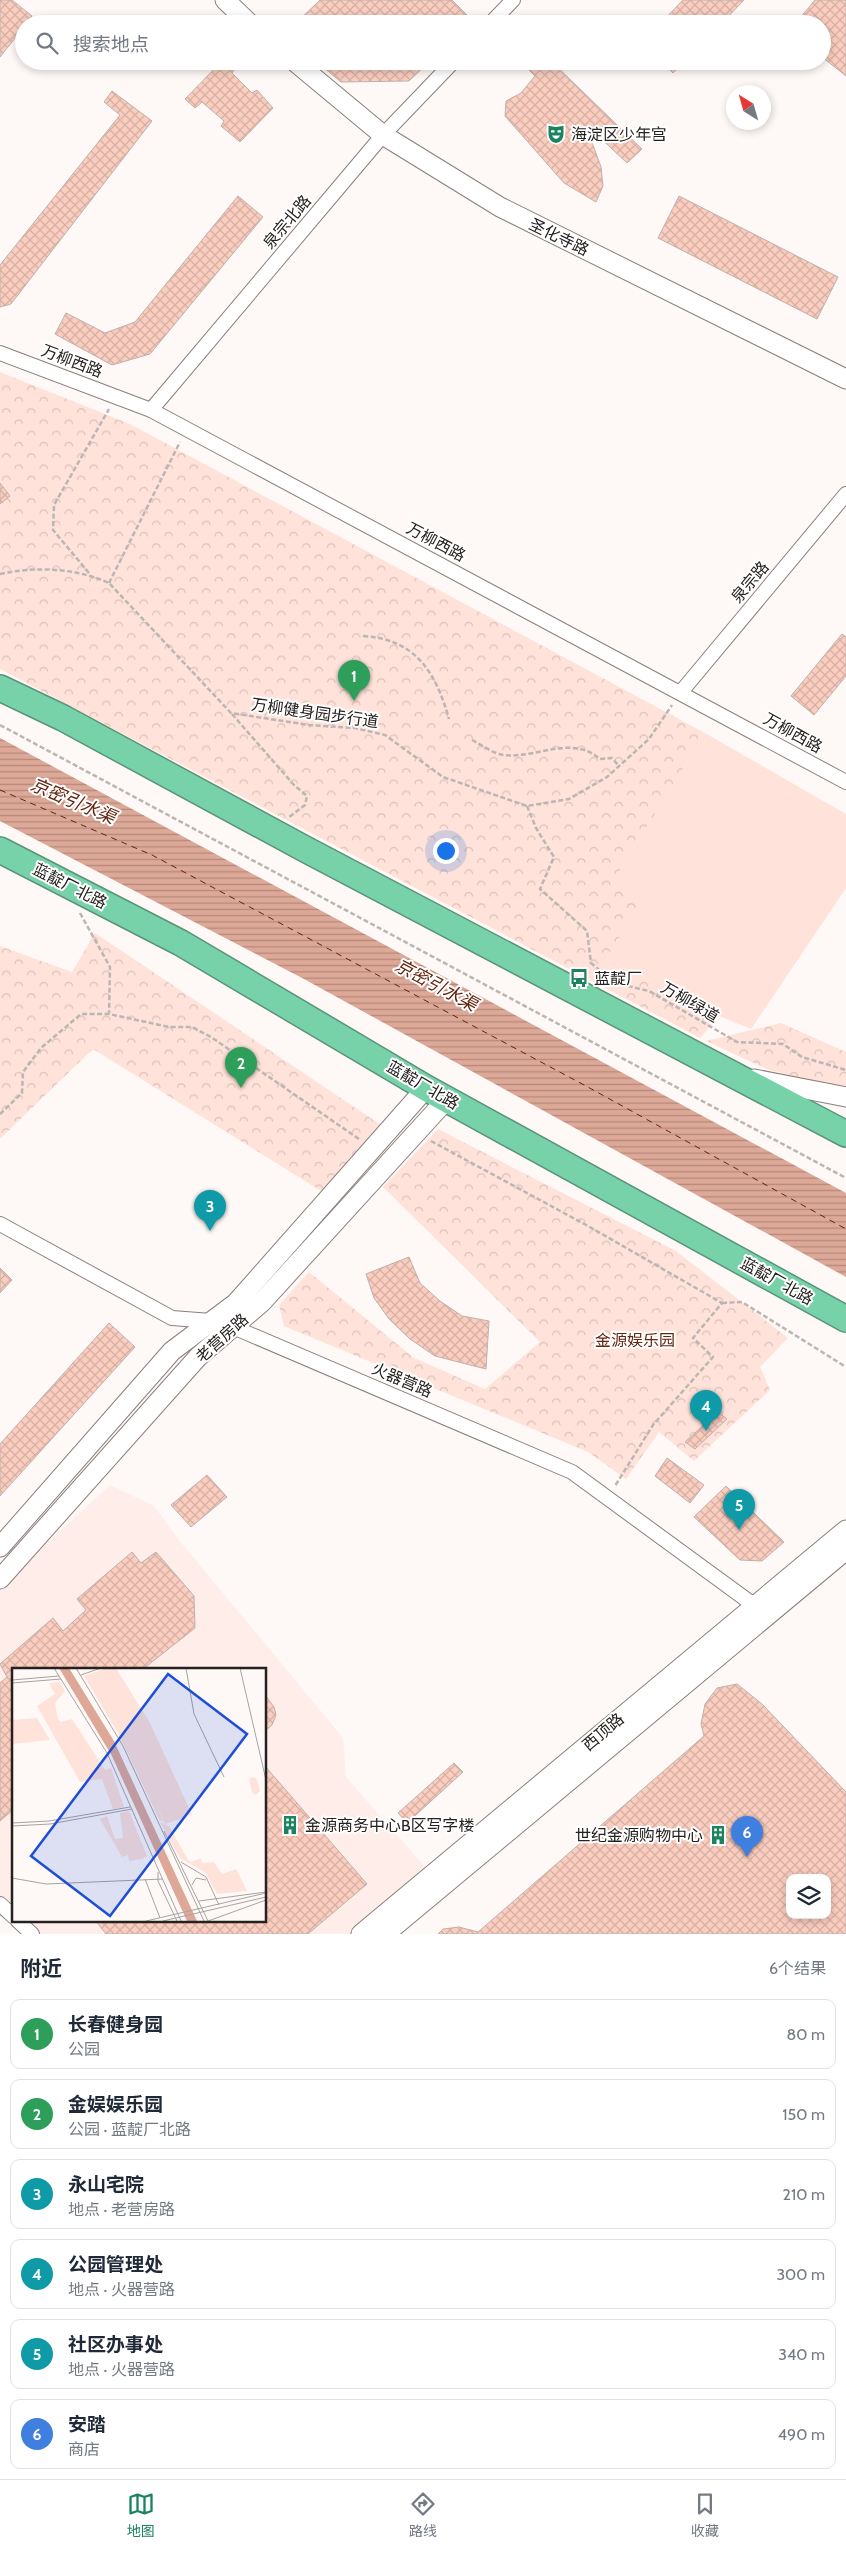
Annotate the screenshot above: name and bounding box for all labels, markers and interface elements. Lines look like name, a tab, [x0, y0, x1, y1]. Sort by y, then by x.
search box	[15, 15, 831, 70]
icon: search	[33, 29, 61, 57]
text: 搜索地点	[73, 33, 149, 56]
north arrow	[726, 85, 771, 130]
theatre icon: 海淀区少年宫	[545, 123, 567, 145]
place label: 海淀区少年宫	[571, 125, 667, 144]
street label: 泉宗北路	[259, 191, 315, 253]
street label: 圣化寺路	[526, 214, 592, 260]
street label: 万柳西路	[39, 341, 105, 381]
street label: 万柳西路	[403, 519, 469, 565]
street label: 泉宗路	[727, 558, 773, 606]
pin: 1	[338, 660, 370, 701]
street label: 万柳健身园步行道	[250, 695, 380, 731]
street label: 万柳西路	[760, 709, 826, 757]
water label: 京密引水渠	[27, 773, 121, 830]
your location	[433, 838, 459, 864]
street label: 蓝靛厂北路	[30, 859, 110, 913]
water label: 京密引水渠	[391, 954, 484, 1017]
bus stop icon: 蓝靛厂	[568, 967, 590, 989]
place label: 蓝靛厂	[594, 969, 642, 988]
street label: 万柳绿道	[658, 978, 722, 1026]
pin: 2	[225, 1047, 257, 1088]
street label: 蓝靛厂北路	[384, 1057, 462, 1113]
pin: 3	[194, 1190, 226, 1231]
street label: 蓝靛厂北路	[737, 1253, 817, 1309]
street label: 老营房路	[192, 1310, 252, 1366]
park label: 金源娱乐园	[595, 1331, 675, 1350]
street label: 火器营路	[369, 1359, 435, 1401]
pin: 4	[690, 1390, 722, 1431]
pin: 5	[723, 1489, 755, 1530]
inset map	[12, 1668, 266, 1922]
street label: 西顶路	[579, 1709, 627, 1755]
building icon: 金源商务中心B区写字楼	[279, 1814, 301, 1836]
place label: 金源商务中心B区写字楼	[305, 1816, 475, 1835]
pin: 6	[731, 1816, 763, 1857]
building icon: 世纪金源购物中心	[707, 1824, 729, 1846]
place label: 世纪金源购物中心	[575, 1826, 703, 1845]
map controls	[786, 1874, 831, 1919]
button: layers	[786, 1874, 831, 1919]
text: 附近	[20, 1956, 62, 1981]
text: 6个结果	[769, 1959, 826, 1978]
text: 长春健身园	[68, 2013, 163, 2036]
text: 1	[34, 2025, 40, 2044]
text: 80 m	[787, 2025, 825, 2044]
text: 公园	[68, 2040, 100, 2059]
text: 金娱娱乐园	[68, 2093, 163, 2116]
text: 2	[33, 2105, 41, 2124]
text: 150 m	[782, 2105, 825, 2124]
text: 公园 · 蓝靛厂北路	[68, 2120, 191, 2139]
text: 永山宅院	[68, 2173, 144, 2196]
text: 3	[33, 2185, 41, 2204]
text: 210 m	[783, 2185, 825, 2204]
text: 地点 · 老营房路	[68, 2200, 175, 2219]
text: 公园管理处	[68, 2253, 163, 2276]
text: 4	[32, 2265, 42, 2284]
text: 300 m	[776, 2265, 825, 2284]
text: 地点 · 火器营路	[68, 2280, 175, 2299]
text: 社区办事处	[68, 2333, 163, 2356]
text: 5	[33, 2345, 41, 2364]
text: 340 m	[778, 2345, 825, 2364]
text: 地点 · 火器营路	[68, 2360, 175, 2379]
text: 安踏	[68, 2413, 106, 2436]
text: 6	[33, 2425, 42, 2444]
text: 490 m	[778, 2425, 825, 2444]
text: 商店	[68, 2440, 100, 2459]
tab: 地图	[127, 2490, 155, 2540]
tab: 路线	[409, 2490, 437, 2540]
tab: 收藏	[691, 2490, 719, 2540]

